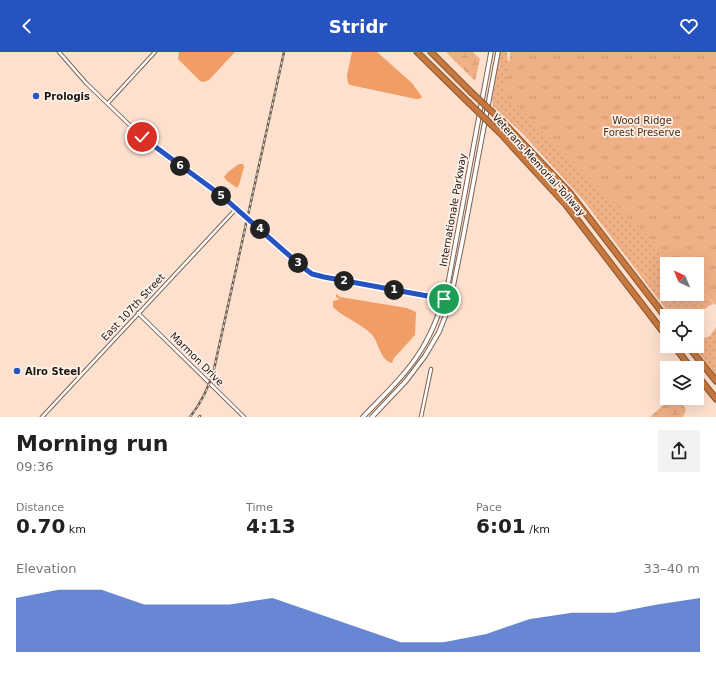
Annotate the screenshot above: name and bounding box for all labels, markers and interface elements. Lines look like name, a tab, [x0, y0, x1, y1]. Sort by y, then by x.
icon: back	[16, 15, 38, 37]
icon: heart	[678, 15, 700, 37]
text: Stridr	[329, 16, 387, 37]
marker: Prologis	[31, 91, 41, 101]
place label: Prologis	[44, 91, 90, 102]
street label: Veterans Memorial Tollway	[490, 112, 588, 218]
park label: Wood Ridge Forest Preserve	[603, 115, 681, 138]
pin	[125, 120, 159, 154]
icon: check	[131, 126, 153, 148]
street label: Internationale Parkway	[438, 152, 468, 268]
pin: 6	[170, 156, 190, 176]
text: 6	[176, 159, 184, 172]
pin: 5	[211, 186, 231, 206]
text: 5	[217, 189, 225, 202]
pin: 4	[250, 219, 270, 239]
text: 4	[256, 222, 264, 235]
pin: 3	[288, 253, 308, 273]
text: 3	[294, 256, 302, 269]
north arrow	[660, 257, 704, 301]
map controls	[660, 257, 704, 405]
street label: East 107th Street	[99, 271, 167, 343]
pin: 2	[334, 271, 354, 291]
text: 2	[340, 274, 348, 287]
pin: 1	[384, 280, 404, 300]
pin	[427, 282, 461, 316]
text: 1	[390, 283, 398, 296]
icon: arrive	[433, 288, 455, 310]
button: locate	[660, 309, 704, 353]
street label: Marmon Drive	[168, 330, 226, 388]
button: layers	[660, 361, 704, 405]
marker: Alro Steel	[12, 366, 22, 376]
place label: Alro Steel	[25, 366, 80, 377]
button: share	[658, 430, 700, 472]
text: Morning run	[16, 431, 168, 456]
text: 09:36	[16, 459, 53, 474]
text: Distance	[16, 501, 64, 514]
text: Time	[246, 501, 273, 514]
text: Pace	[476, 501, 502, 514]
text: 0.70	[16, 514, 65, 538]
text: 4:13	[246, 514, 296, 538]
text: 6:01	[476, 514, 526, 538]
text: km	[65, 523, 86, 536]
text: /km	[526, 523, 550, 536]
text: Elevation	[16, 561, 76, 576]
text: 33–40 m	[644, 561, 700, 576]

